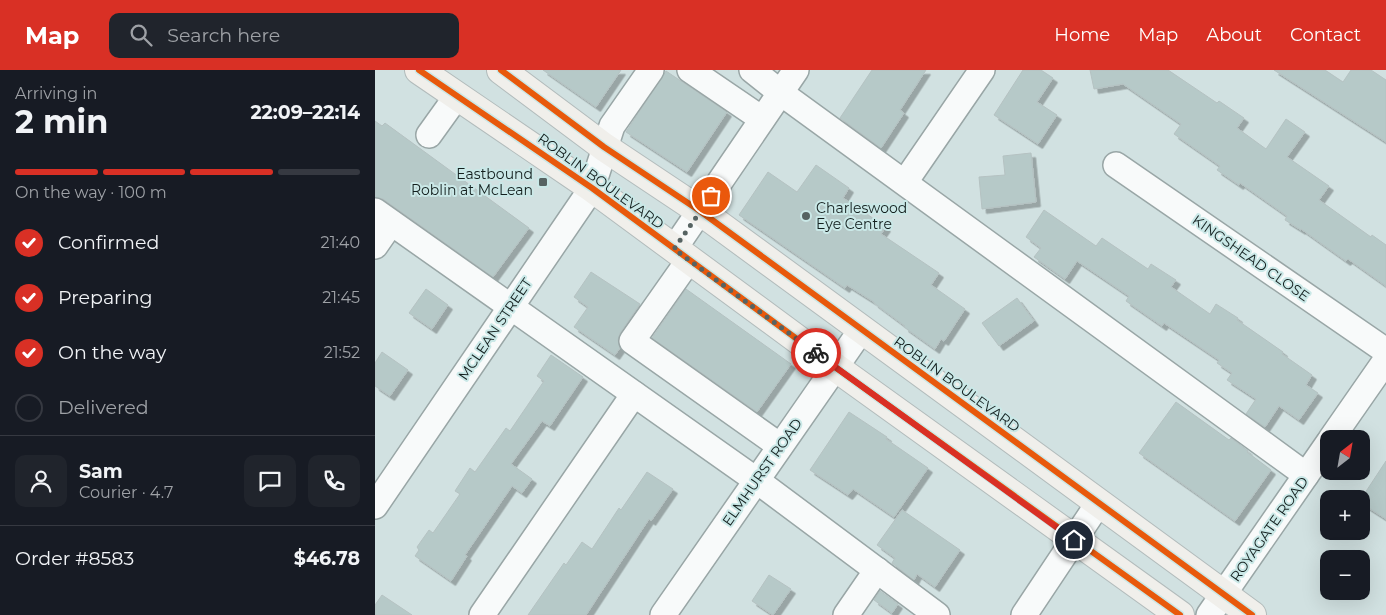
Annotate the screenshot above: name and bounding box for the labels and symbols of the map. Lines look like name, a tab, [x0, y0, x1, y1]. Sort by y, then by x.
street label: ROBLIN BOULEVARD	[534, 129, 668, 233]
place label: Eastbound Roblin at McLean	[411, 165, 533, 199]
pin	[690, 175, 732, 217]
marker: Eastbound Roblin at McLean	[537, 176, 549, 188]
place label: Charleswood Eye Centre	[816, 199, 907, 233]
marker: Charleswood Eye Centre	[800, 210, 812, 222]
street label: KINGSHEAD CLOSE	[1189, 211, 1313, 305]
street label: MCLEAN STREET	[454, 274, 536, 384]
courier	[791, 328, 841, 378]
street label: ROBLIN BOULEVARD	[890, 332, 1024, 436]
street label: ELMHURST ROAD	[718, 415, 806, 529]
north arrow	[1320, 430, 1370, 480]
street label: ROYAGATE ROAD	[1226, 473, 1312, 585]
pin	[1053, 519, 1095, 561]

